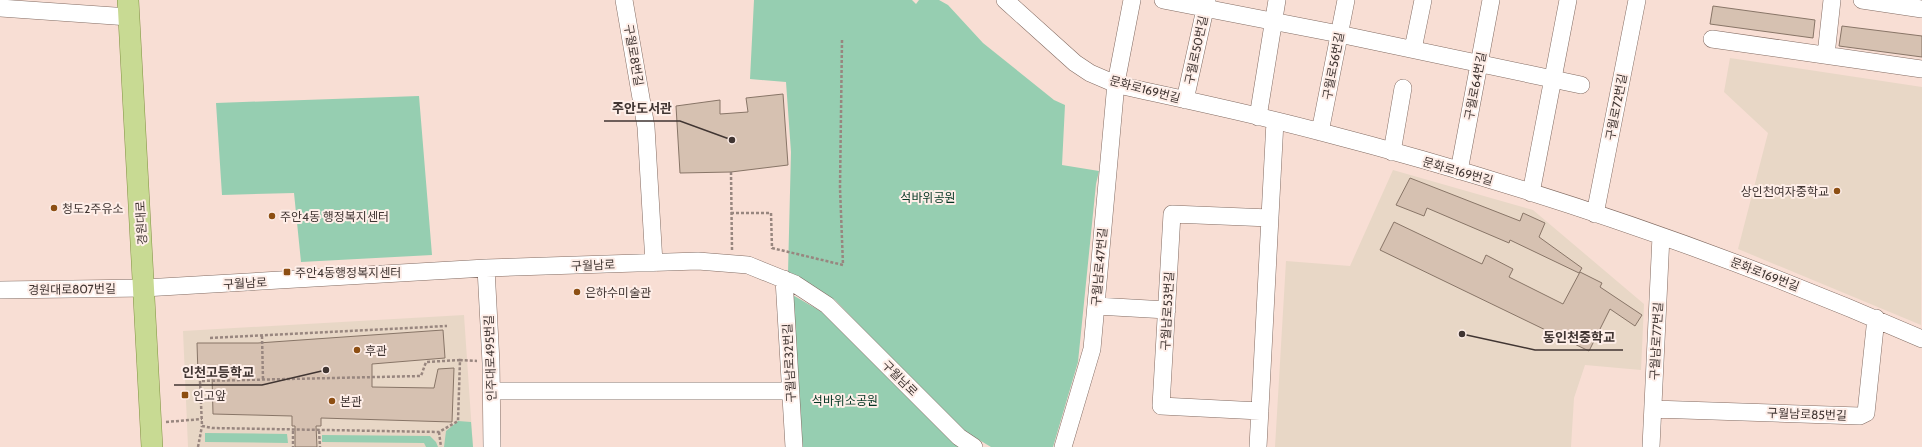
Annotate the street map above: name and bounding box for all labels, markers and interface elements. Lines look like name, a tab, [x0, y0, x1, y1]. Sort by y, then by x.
street label: 구월로50번길	[1181, 14, 1211, 86]
street label: 구월로8번길	[621, 23, 647, 87]
street label: 구월로56번길	[1319, 31, 1347, 101]
street label: 구월로64번길	[1461, 51, 1489, 121]
street label: 문화로169번길	[1108, 72, 1182, 106]
street label: 구월로72번길	[1602, 72, 1630, 142]
callout: 주안도서관	[604, 96, 680, 121]
text: 주안도서관	[612, 100, 672, 116]
street label: 문화로169번길	[1421, 154, 1495, 188]
place label: 상인천여자중학교	[1741, 184, 1829, 199]
marker: 상인천여자중학교	[1832, 186, 1842, 196]
park label: 석바위공원	[900, 190, 956, 205]
place label: 청도2주유소	[62, 201, 124, 216]
street label: 경원대로	[132, 201, 150, 245]
marker: 청도2주유소	[49, 203, 59, 213]
place label: 주안4동 행정복지센터	[280, 209, 389, 224]
marker: 주안4동 행정복지센터	[267, 211, 277, 221]
street label: 구월남로47번길	[1088, 227, 1110, 307]
street label: 문화로169번길	[1728, 254, 1802, 294]
street label: 구월남로	[571, 257, 615, 273]
place label: 주안4동행정복지센터	[295, 265, 401, 280]
marker: 주안4동행정복지센터	[282, 267, 292, 277]
street label: 구월남로53번길	[1157, 271, 1177, 351]
street label: 구월남로	[223, 274, 267, 292]
street label: 경원대로807번길	[28, 281, 116, 297]
place label: 은하수미술관	[585, 285, 651, 300]
marker: 은하수미술관	[572, 287, 582, 297]
street label: 구월남로77번길	[1646, 301, 1666, 381]
street label: 인주대로495번길	[481, 315, 499, 401]
street label: 구월남로32번길	[779, 323, 799, 403]
callout: 동인천중학교	[1535, 325, 1623, 350]
text: 동인천중학교	[1543, 329, 1615, 345]
place label: 후관	[365, 343, 387, 358]
marker: 후관	[352, 345, 362, 355]
street label: 구월남로	[879, 357, 921, 399]
callout: 인천고등학교	[174, 360, 262, 385]
text: 인천고등학교	[182, 364, 254, 380]
place label: 인고앞	[193, 388, 226, 403]
marker: 인고앞	[180, 390, 190, 400]
park label: 석바위소공원	[812, 393, 878, 408]
place label: 본관	[340, 394, 362, 409]
marker: 본관	[327, 396, 337, 406]
street label: 구월남로85번길	[1767, 405, 1847, 423]

